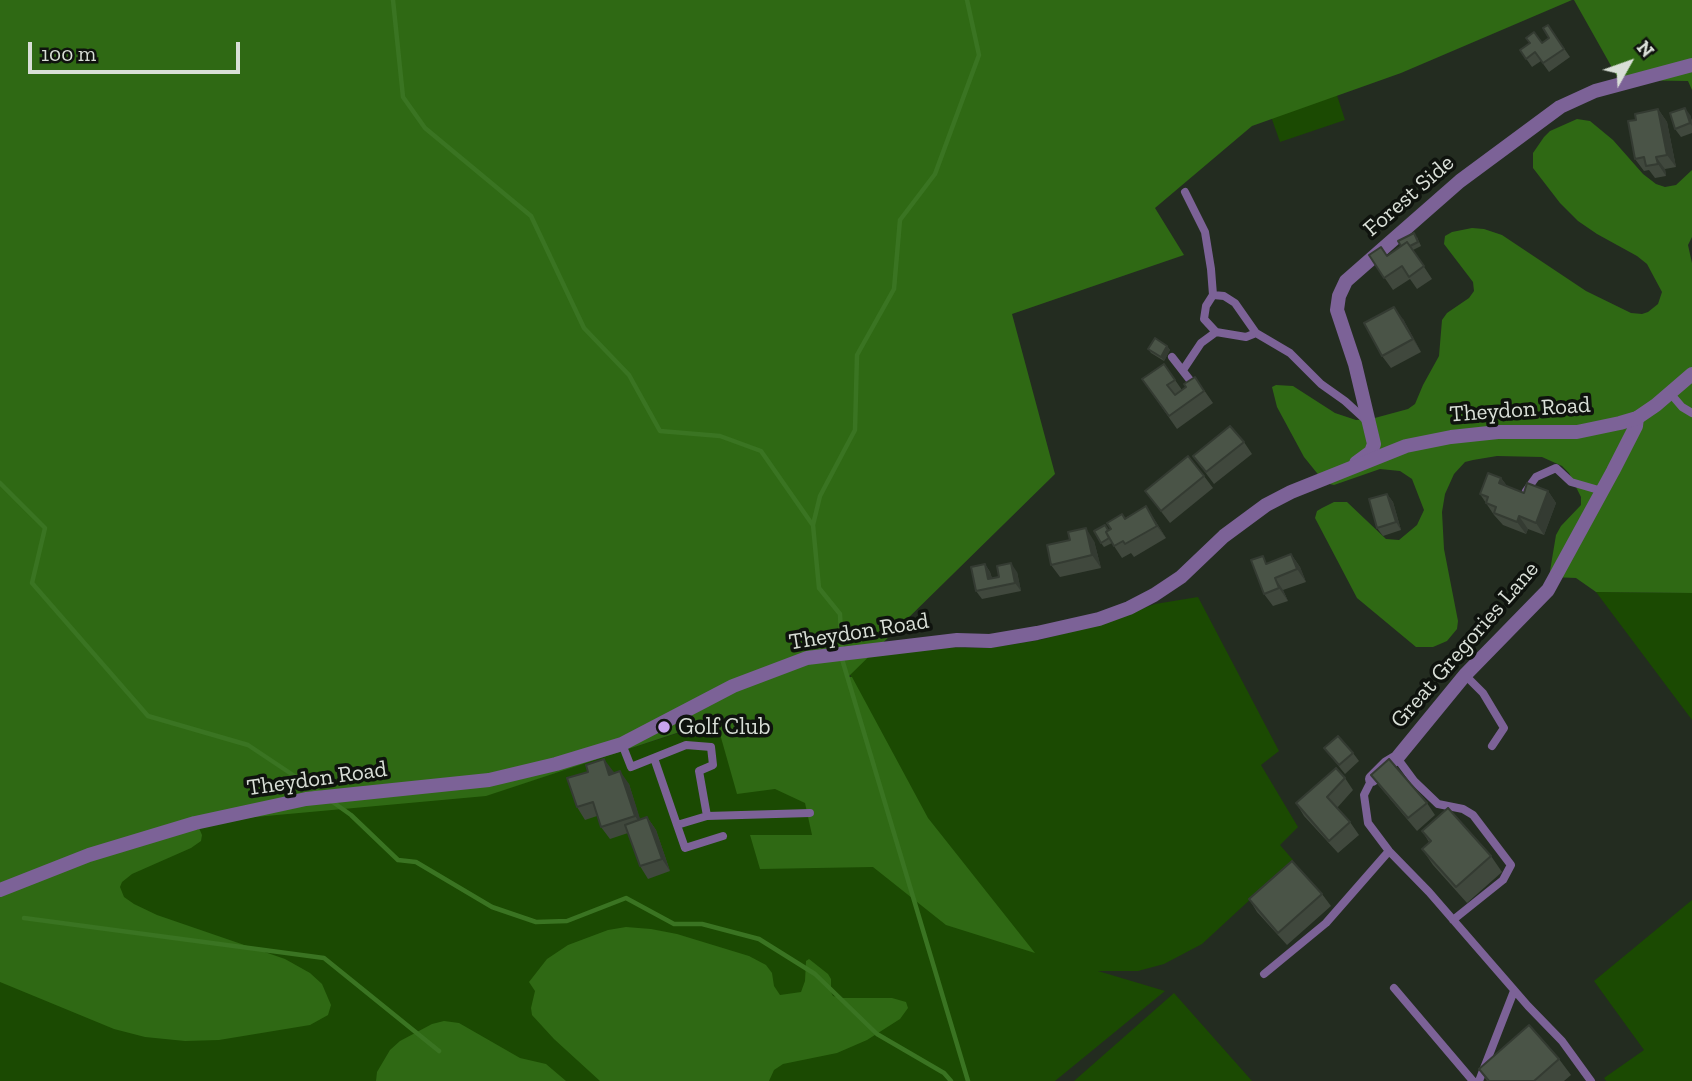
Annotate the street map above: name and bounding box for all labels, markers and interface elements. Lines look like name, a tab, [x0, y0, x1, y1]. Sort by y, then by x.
scale bar	[32, 28, 243, 72]
north arrow	[1594, 28, 1664, 98]
text: N	[1632, 36, 1659, 62]
text: 100 m	[41, 41, 96, 66]
street label: Forest Side	[1358, 149, 1460, 243]
street label: Theydon Road	[1449, 391, 1591, 429]
street label: Great Gregories Lane	[1385, 556, 1545, 734]
street label: Theydon Road	[787, 607, 931, 657]
place label: Golf Club	[678, 713, 771, 741]
marker: Golf Club	[656, 719, 672, 735]
street label: Theydon Road	[245, 756, 389, 802]

